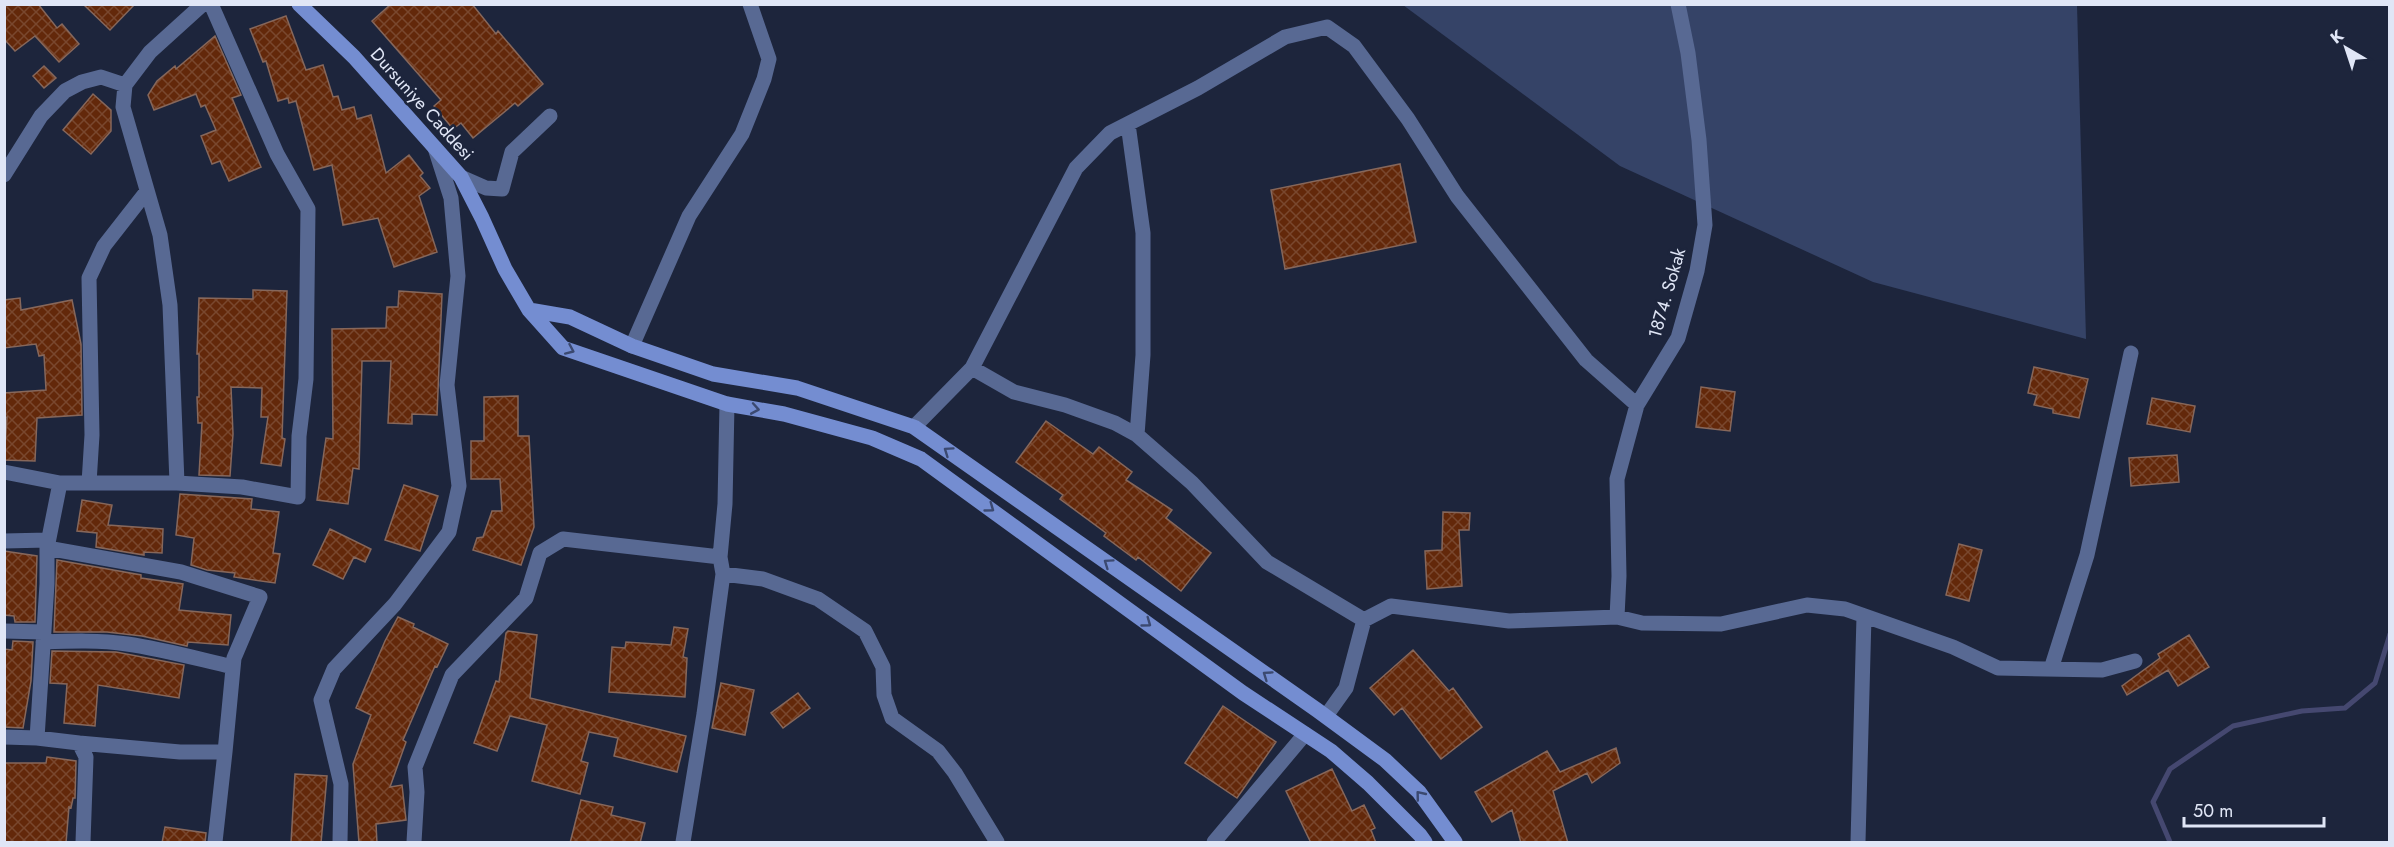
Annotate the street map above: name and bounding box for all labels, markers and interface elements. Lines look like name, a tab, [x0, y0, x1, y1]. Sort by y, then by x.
north arrow	[2316, 18, 2376, 78]
text: K	[2325, 24, 2349, 49]
street label: Dursuniye Caddesi	[364, 42, 480, 166]
street label: 1874. Sokak	[1642, 245, 1692, 341]
one-way arrow	[563, 343, 574, 355]
one-way arrow	[750, 402, 760, 415]
one-way arrow	[944, 447, 955, 458]
one-way arrow	[983, 501, 994, 512]
one-way arrow	[1104, 559, 1115, 570]
one-way arrow	[1141, 615, 1152, 626]
one-way arrow	[1263, 671, 1274, 682]
scale bar	[2184, 790, 2324, 828]
one-way arrow	[1416, 791, 1427, 802]
text: 50 m	[2193, 798, 2233, 824]

